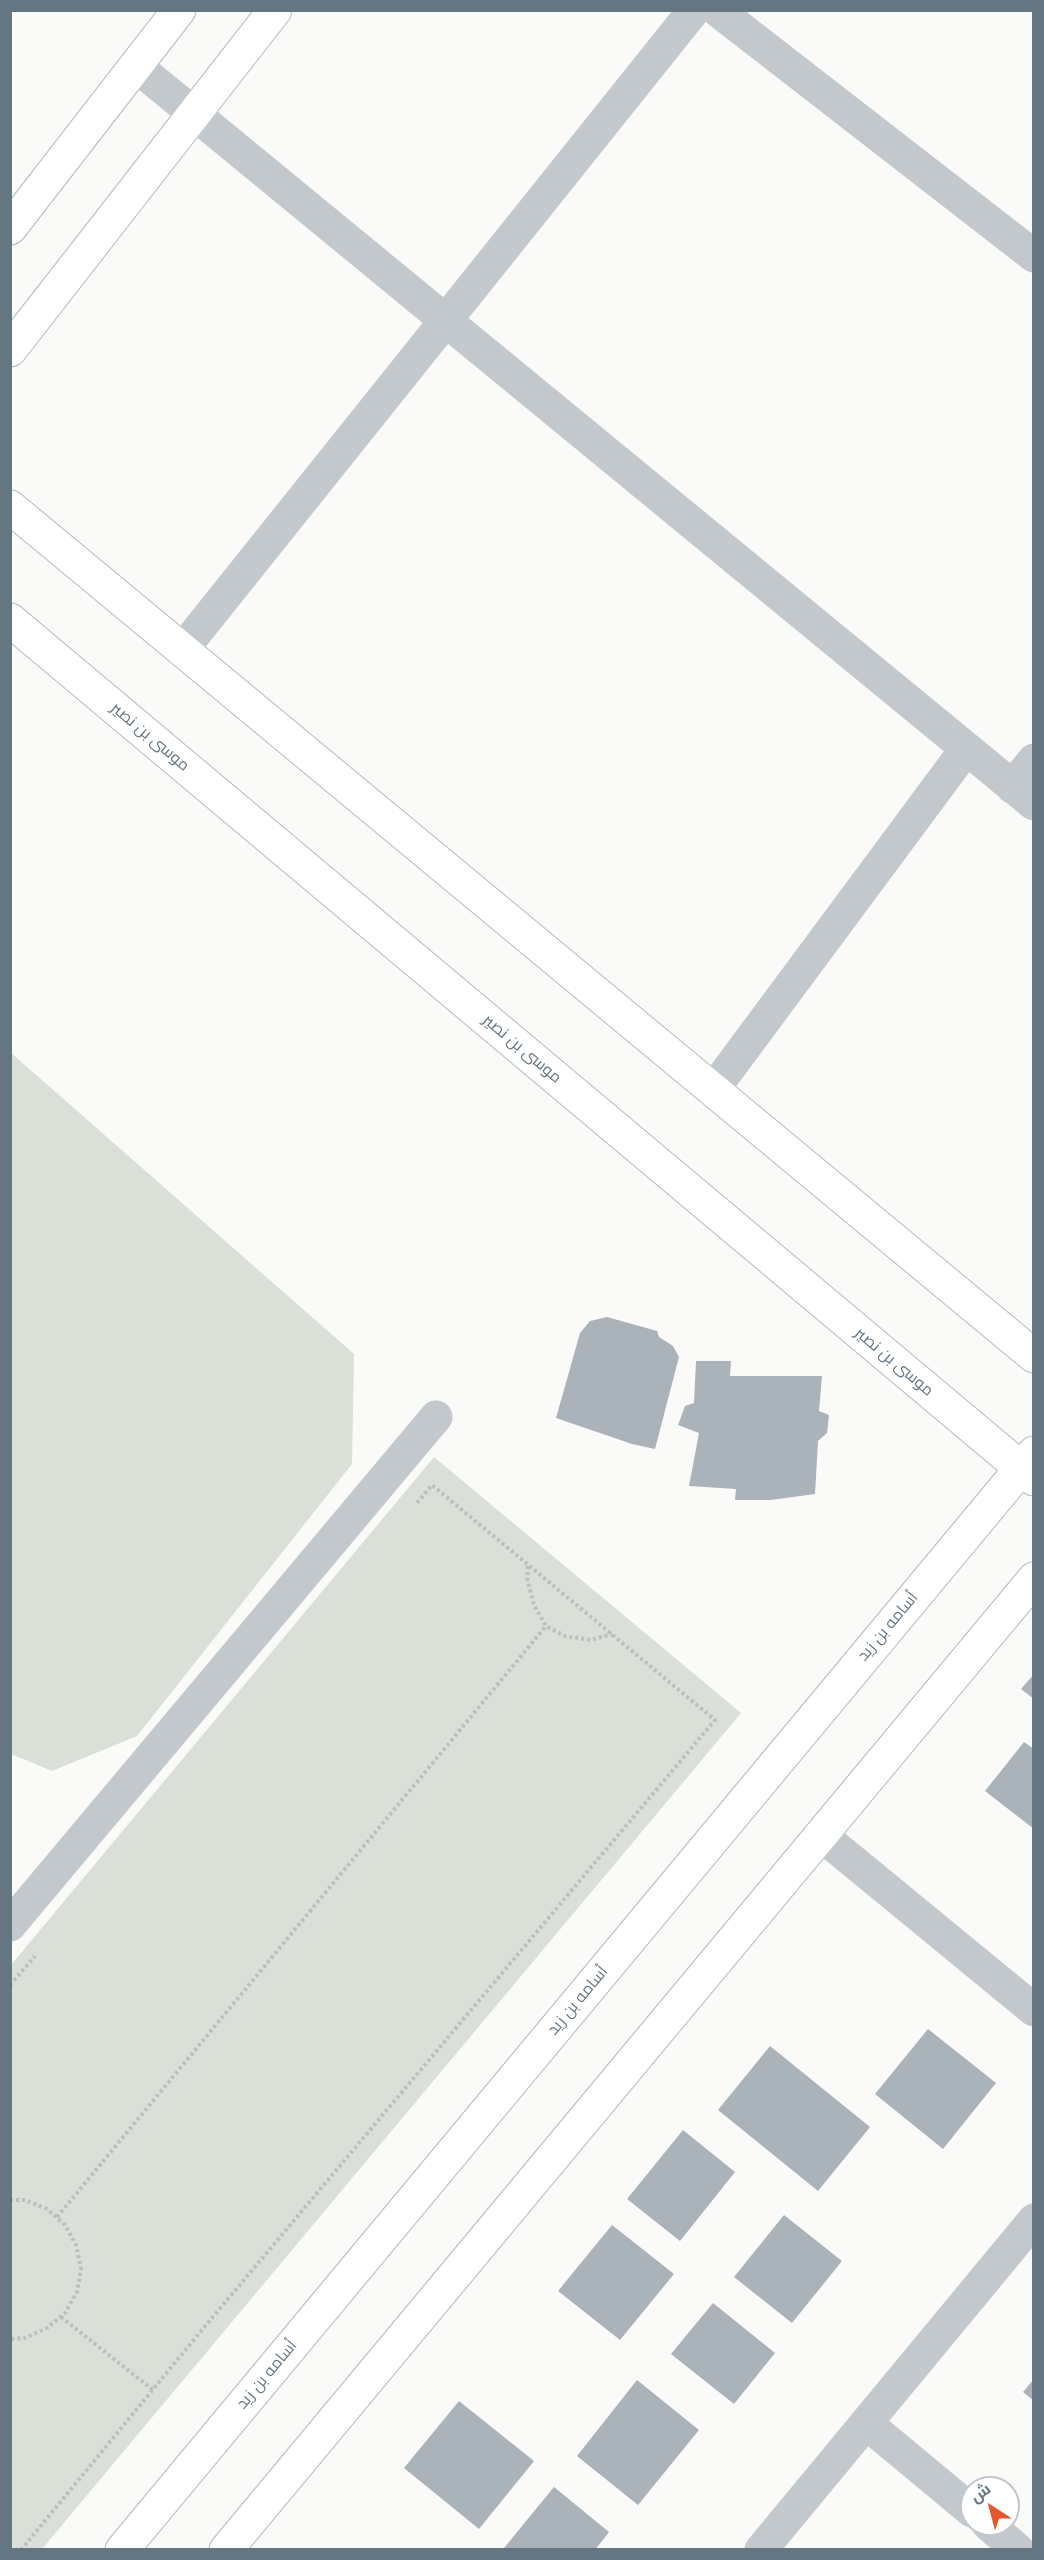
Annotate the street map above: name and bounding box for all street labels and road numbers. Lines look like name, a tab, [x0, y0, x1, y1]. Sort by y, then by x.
street label: موسى بن نصير	[107, 699, 193, 775]
street label: موسى بن نصير	[479, 1011, 565, 1087]
street label: موسى بن نصير	[851, 1324, 937, 1400]
street label: أسامه بن زيد	[854, 1589, 922, 1665]
street label: أسامه بن زيد	[544, 1963, 612, 2039]
street label: أسامه بن زيد	[233, 2337, 301, 2413]

